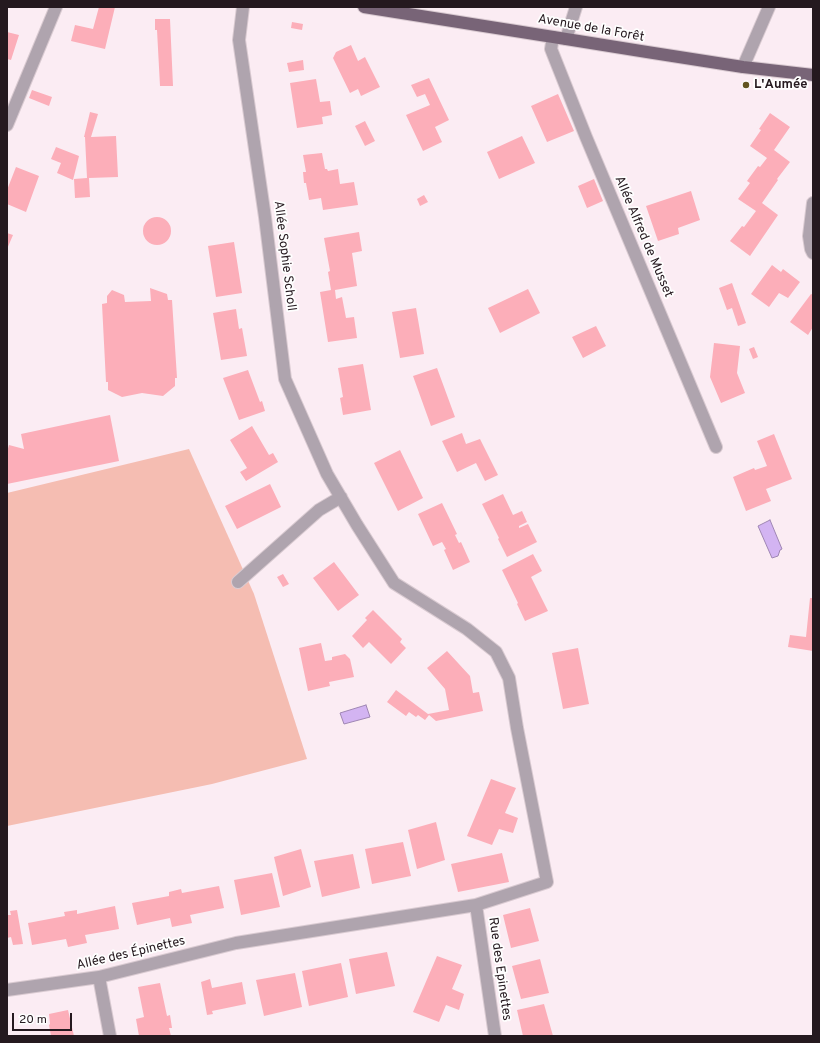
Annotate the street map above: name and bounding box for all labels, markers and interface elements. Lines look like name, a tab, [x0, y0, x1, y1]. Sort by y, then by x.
street label: Avenue de la Forêt	[537, 12, 645, 46]
place label: L'Aumée	[754, 77, 808, 93]
marker: L'Aumée	[741, 80, 751, 90]
street label: Allée Alfred de Musset	[610, 174, 676, 300]
street label: Allée Sophie Scholl	[269, 200, 299, 312]
street label: Rue des Epinettes	[484, 916, 514, 1022]
street label: Allée des Épinettes	[75, 934, 187, 974]
scale bar	[14, 1005, 74, 1031]
text: 20 m	[19, 1012, 47, 1028]

